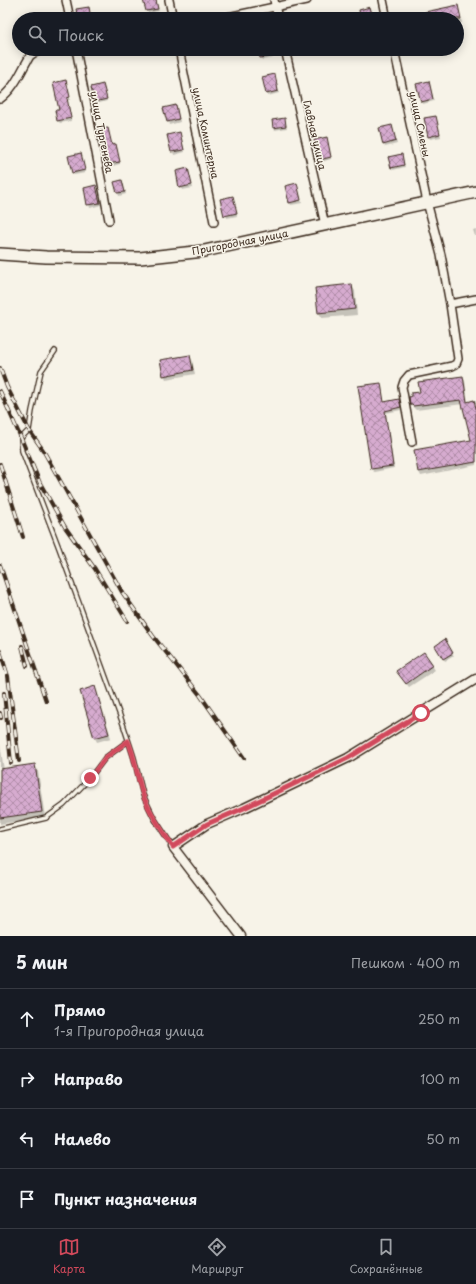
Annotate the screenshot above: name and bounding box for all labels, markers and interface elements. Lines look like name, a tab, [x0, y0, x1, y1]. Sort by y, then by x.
search box	[12, 12, 464, 56]
icon: search	[26, 23, 48, 45]
text: Поиск	[58, 23, 104, 46]
street label: улица Коминтерна	[189, 86, 224, 181]
street label: улица Тургенева	[86, 90, 118, 175]
street label: улица Смены	[406, 90, 435, 158]
street label: Главная улица	[300, 98, 331, 172]
street label: Пригородная улица	[191, 225, 290, 258]
route start	[412, 704, 430, 722]
route end	[81, 769, 99, 787]
text: 5 мин	[16, 949, 68, 975]
text: Пешком · 400 m	[351, 953, 460, 972]
text: Прямо	[54, 998, 105, 1021]
icon: ahead	[16, 1008, 38, 1030]
text: 250 m	[418, 1009, 460, 1028]
text: 1-я Пригородная улица	[54, 1021, 204, 1040]
text: Направо	[54, 1067, 123, 1090]
icon: right	[16, 1068, 38, 1090]
text: 100 m	[420, 1069, 460, 1088]
text: Налево	[54, 1127, 111, 1150]
icon: left	[16, 1128, 38, 1150]
text: 50 m	[426, 1129, 460, 1148]
text: Пункт назначения	[54, 1187, 197, 1210]
icon: arrive	[16, 1188, 38, 1210]
tab: Карта	[53, 1236, 85, 1277]
tab: Маршрут	[191, 1236, 243, 1277]
tab: Сохранённые	[349, 1236, 423, 1277]

